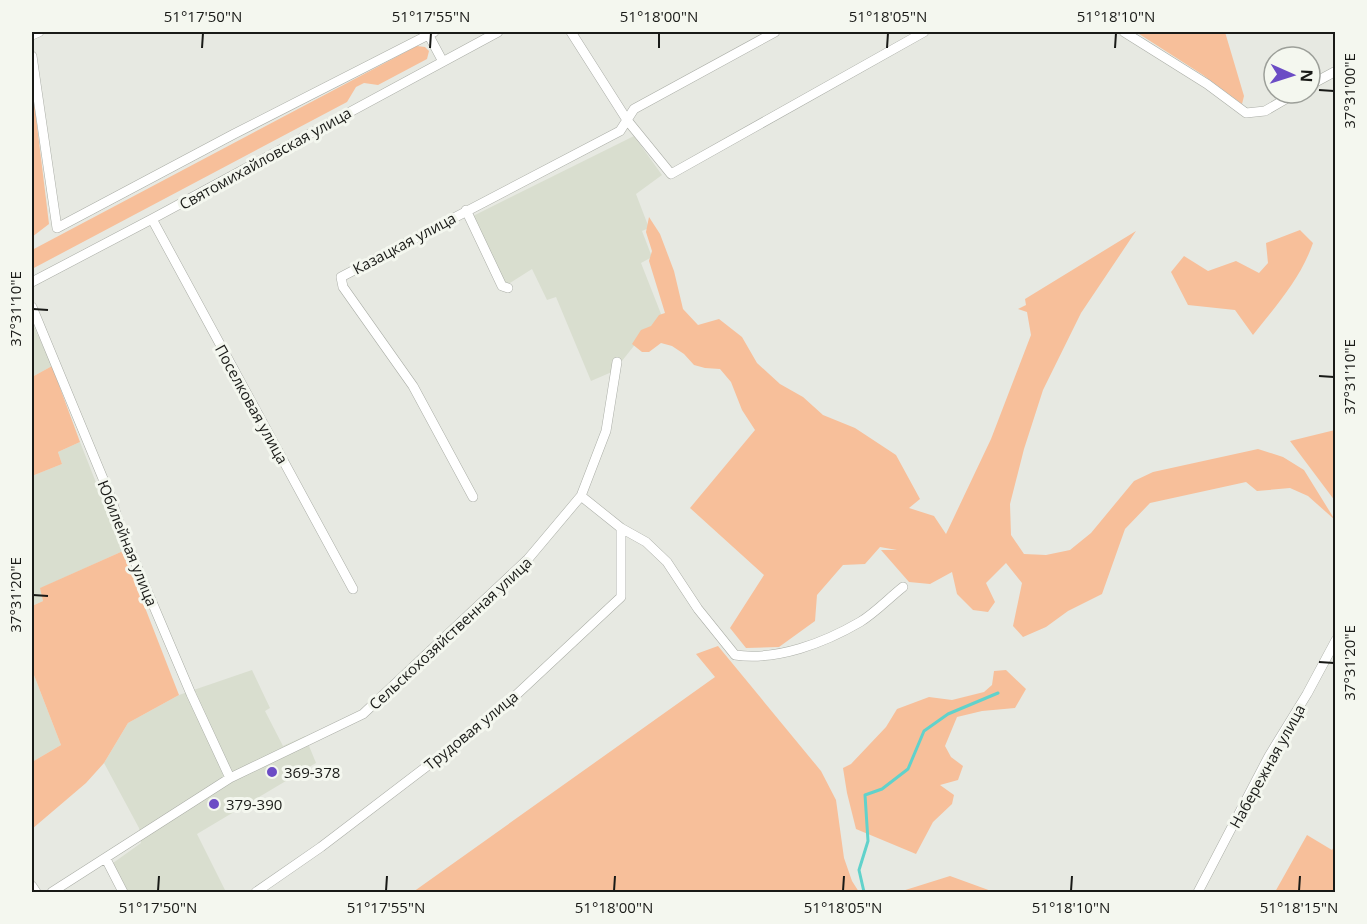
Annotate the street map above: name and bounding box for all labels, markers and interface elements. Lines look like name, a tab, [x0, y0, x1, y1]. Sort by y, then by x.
text: 51°17'50"N	[164, 6, 242, 26]
text: 51°17'55"N	[392, 6, 470, 26]
text: 51°18'00"N	[620, 6, 698, 26]
text: 51°18'05"N	[849, 6, 927, 26]
text: 51°18'10"N	[1077, 6, 1155, 26]
north arrow	[1262, 45, 1322, 105]
text: 37°31'00"E	[1339, 53, 1359, 129]
text: N	[1296, 69, 1318, 83]
street label: Святомихайловская улица	[175, 102, 355, 214]
street label: Казацкая улица	[349, 207, 459, 279]
text: 37°31'10"E	[5, 271, 25, 347]
text: 37°31'10"E	[1339, 339, 1359, 415]
street label: Поселковая улица	[211, 341, 293, 467]
street label: Юбилейная улица	[94, 477, 162, 609]
street label: Сельскохозяйственная улица	[364, 552, 536, 714]
text: 37°31'20"E	[5, 557, 25, 633]
text: 37°31'20"E	[1339, 625, 1359, 701]
street label: Трудовая улица	[420, 686, 522, 774]
street label: Набережная улица	[1225, 700, 1309, 832]
place label: 369-378	[284, 762, 340, 782]
marker: 369-378	[265, 765, 279, 779]
place label: 379-390	[226, 794, 282, 814]
marker: 379-390	[207, 797, 221, 811]
text: 51°17'50"N	[119, 897, 197, 917]
text: 51°17'55"N	[347, 897, 425, 917]
text: 51°18'00"N	[575, 897, 653, 917]
text: 51°18'05"N	[804, 897, 882, 917]
text: 51°18'10"N	[1032, 897, 1110, 917]
text: 51°18'15"N	[1260, 897, 1338, 917]

